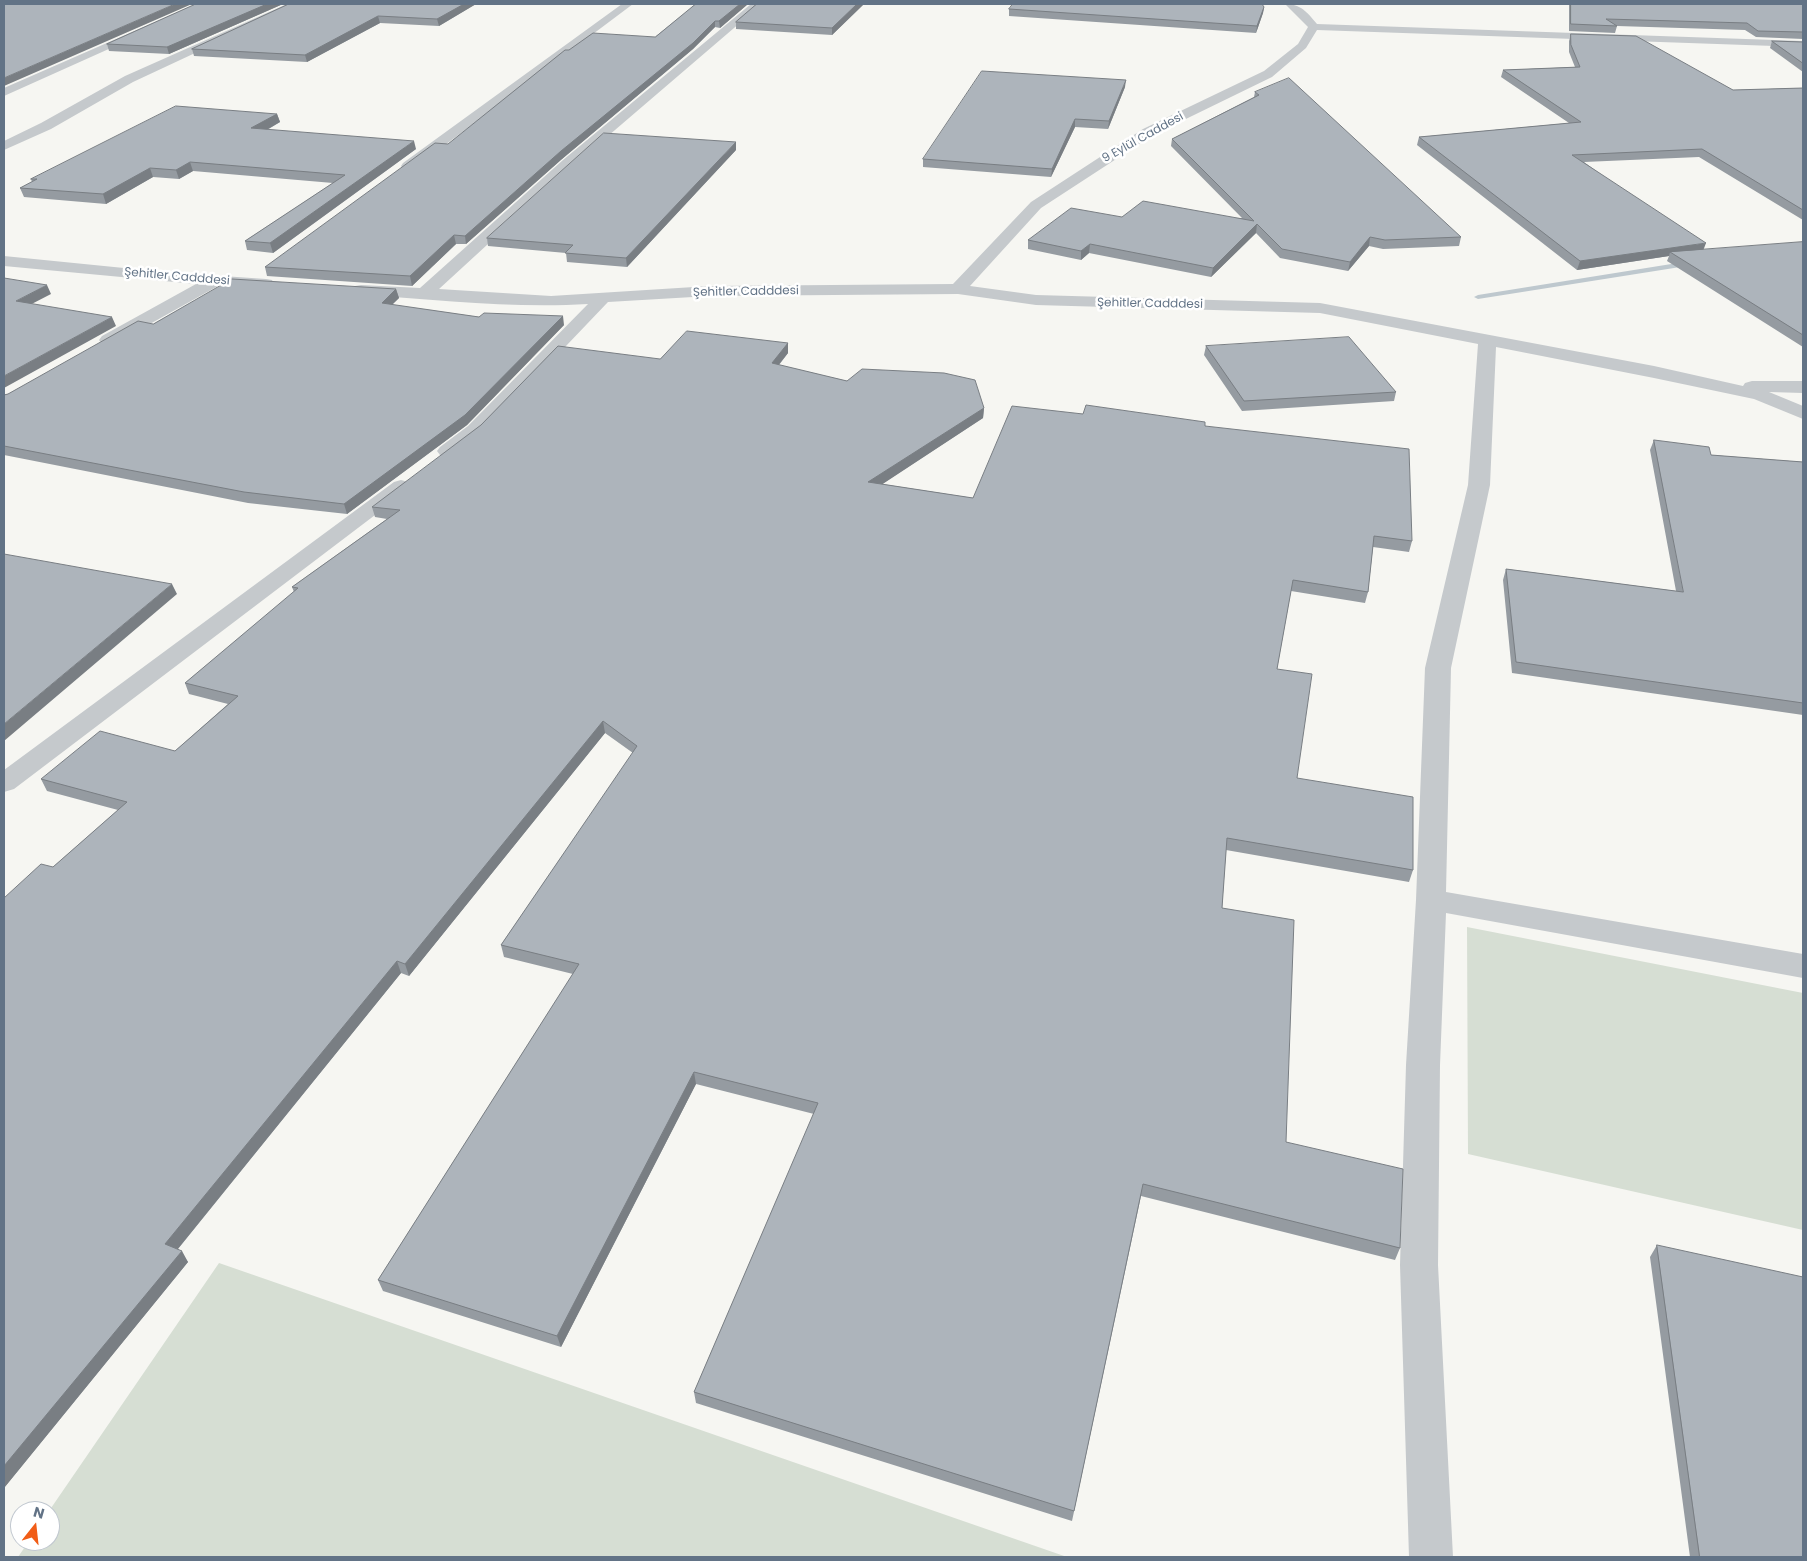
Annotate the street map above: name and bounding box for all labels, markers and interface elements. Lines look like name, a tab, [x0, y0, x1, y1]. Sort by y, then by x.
street label: 9 Eylül Caddesi	[1100, 110, 1186, 166]
street label: Şehitler Cadddesi	[124, 265, 230, 289]
street label: Şehitler Cadddesi	[693, 284, 799, 300]
street label: Şehitler Cadddesi	[1097, 296, 1203, 312]
north arrow	[10, 1501, 60, 1551]
text: N	[31, 1501, 47, 1524]

